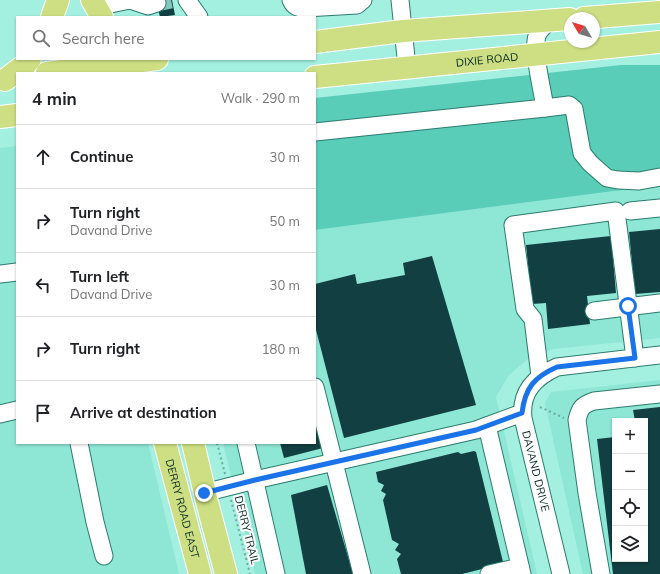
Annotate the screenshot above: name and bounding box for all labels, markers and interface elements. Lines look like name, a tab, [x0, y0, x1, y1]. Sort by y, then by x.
north arrow	[564, 12, 600, 48]
search box	[16, 16, 316, 60]
icon: search	[30, 27, 52, 49]
text: Search here	[62, 29, 144, 48]
street label: DIXIE ROAD	[455, 49, 519, 70]
text: 4 min	[32, 88, 77, 109]
text: Walk · 290 m	[221, 90, 300, 106]
icon: ahead	[32, 146, 54, 168]
text: Continue	[70, 147, 133, 166]
text: 30 m	[270, 149, 300, 165]
text: Turn right	[70, 203, 140, 222]
icon: right	[32, 210, 54, 232]
text: 50 m	[270, 213, 300, 229]
text: Davand Drive	[70, 222, 152, 238]
text: Turn left	[70, 267, 129, 286]
icon: left	[32, 274, 54, 296]
text: 30 m	[270, 277, 300, 293]
text: Davand Drive	[70, 286, 152, 302]
route start	[619, 297, 637, 315]
icon: right	[32, 338, 54, 360]
text: Turn right	[70, 339, 140, 358]
text: 180 m	[262, 341, 300, 357]
icon: arrive	[32, 402, 54, 424]
text: Arrive at destination	[70, 403, 217, 422]
map controls	[612, 418, 648, 562]
button: +	[612, 418, 648, 454]
street label: DAVAND DRIVE	[519, 429, 553, 513]
button: −	[612, 454, 648, 490]
street label: DERRY ROAD EAST	[163, 458, 203, 560]
route end	[195, 484, 213, 502]
button: locate	[612, 490, 648, 526]
street label: DERRY TRAIL	[232, 494, 262, 566]
button: layers	[612, 526, 648, 562]

